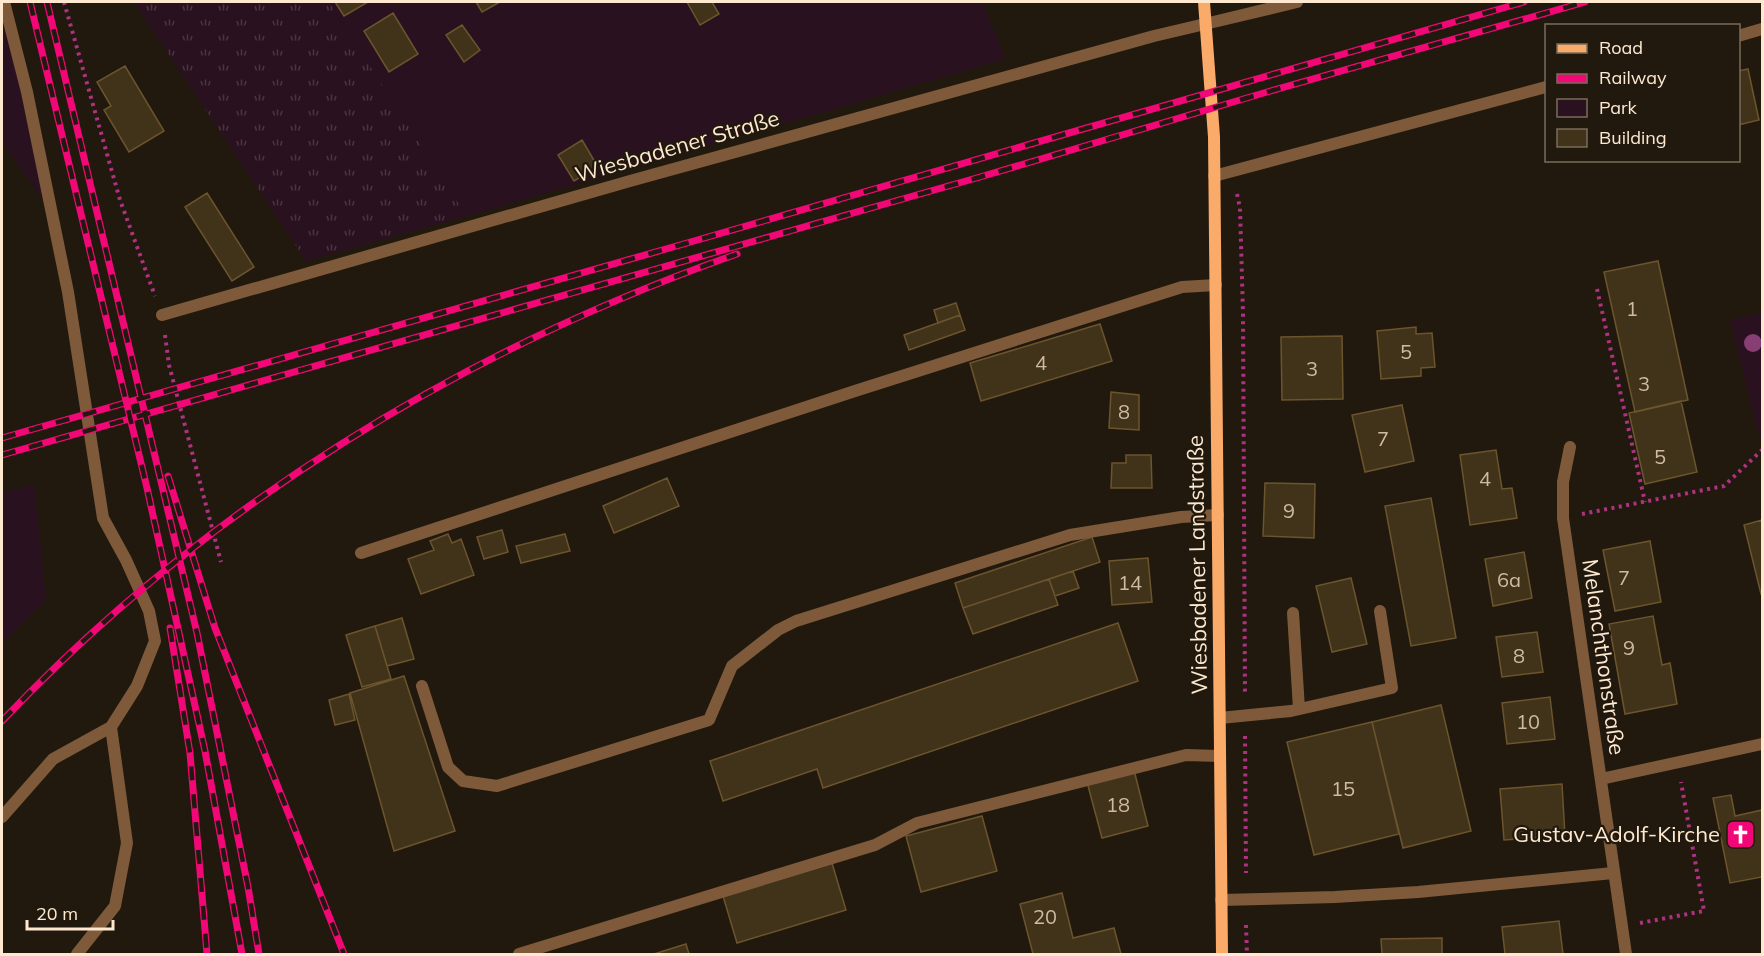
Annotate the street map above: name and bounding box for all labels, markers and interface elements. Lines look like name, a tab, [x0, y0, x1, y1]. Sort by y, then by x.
legend	[1545, 24, 1740, 162]
text: Road	[1599, 36, 1643, 59]
text: Railway	[1599, 66, 1667, 89]
text: Park	[1599, 96, 1638, 119]
street label: Wiesbadener Straße	[572, 103, 782, 189]
text: Building	[1599, 126, 1667, 149]
house number: 1	[1626, 296, 1638, 321]
house number: 5	[1400, 339, 1412, 364]
house number: 4	[1035, 350, 1047, 375]
house number: 3	[1306, 356, 1318, 381]
house number: 3	[1638, 371, 1650, 396]
house number: 8	[1118, 399, 1130, 424]
house number: 7	[1377, 426, 1389, 451]
street label: Wiesbadener Landstraße	[1181, 435, 1213, 695]
house number: 5	[1654, 444, 1666, 469]
house number: 4	[1479, 466, 1491, 491]
house number: 9	[1283, 498, 1295, 523]
street label: Melanchthonstraße	[1576, 557, 1632, 757]
house number: 7	[1618, 565, 1630, 590]
house number: 6a	[1497, 567, 1521, 592]
house number: 14	[1118, 570, 1142, 595]
house number: 9	[1623, 635, 1635, 660]
house number: 8	[1513, 643, 1525, 668]
house number: 10	[1516, 709, 1540, 734]
house number: 15	[1331, 776, 1355, 801]
house number: 18	[1106, 792, 1130, 817]
church icon: Gustav-Adolf-Kirche	[1725, 818, 1757, 850]
place label: Gustav-Adolf-Kirche	[1513, 820, 1720, 848]
scale bar	[27, 893, 112, 931]
text: 20 m	[36, 902, 78, 925]
house number: 20	[1033, 904, 1057, 929]

